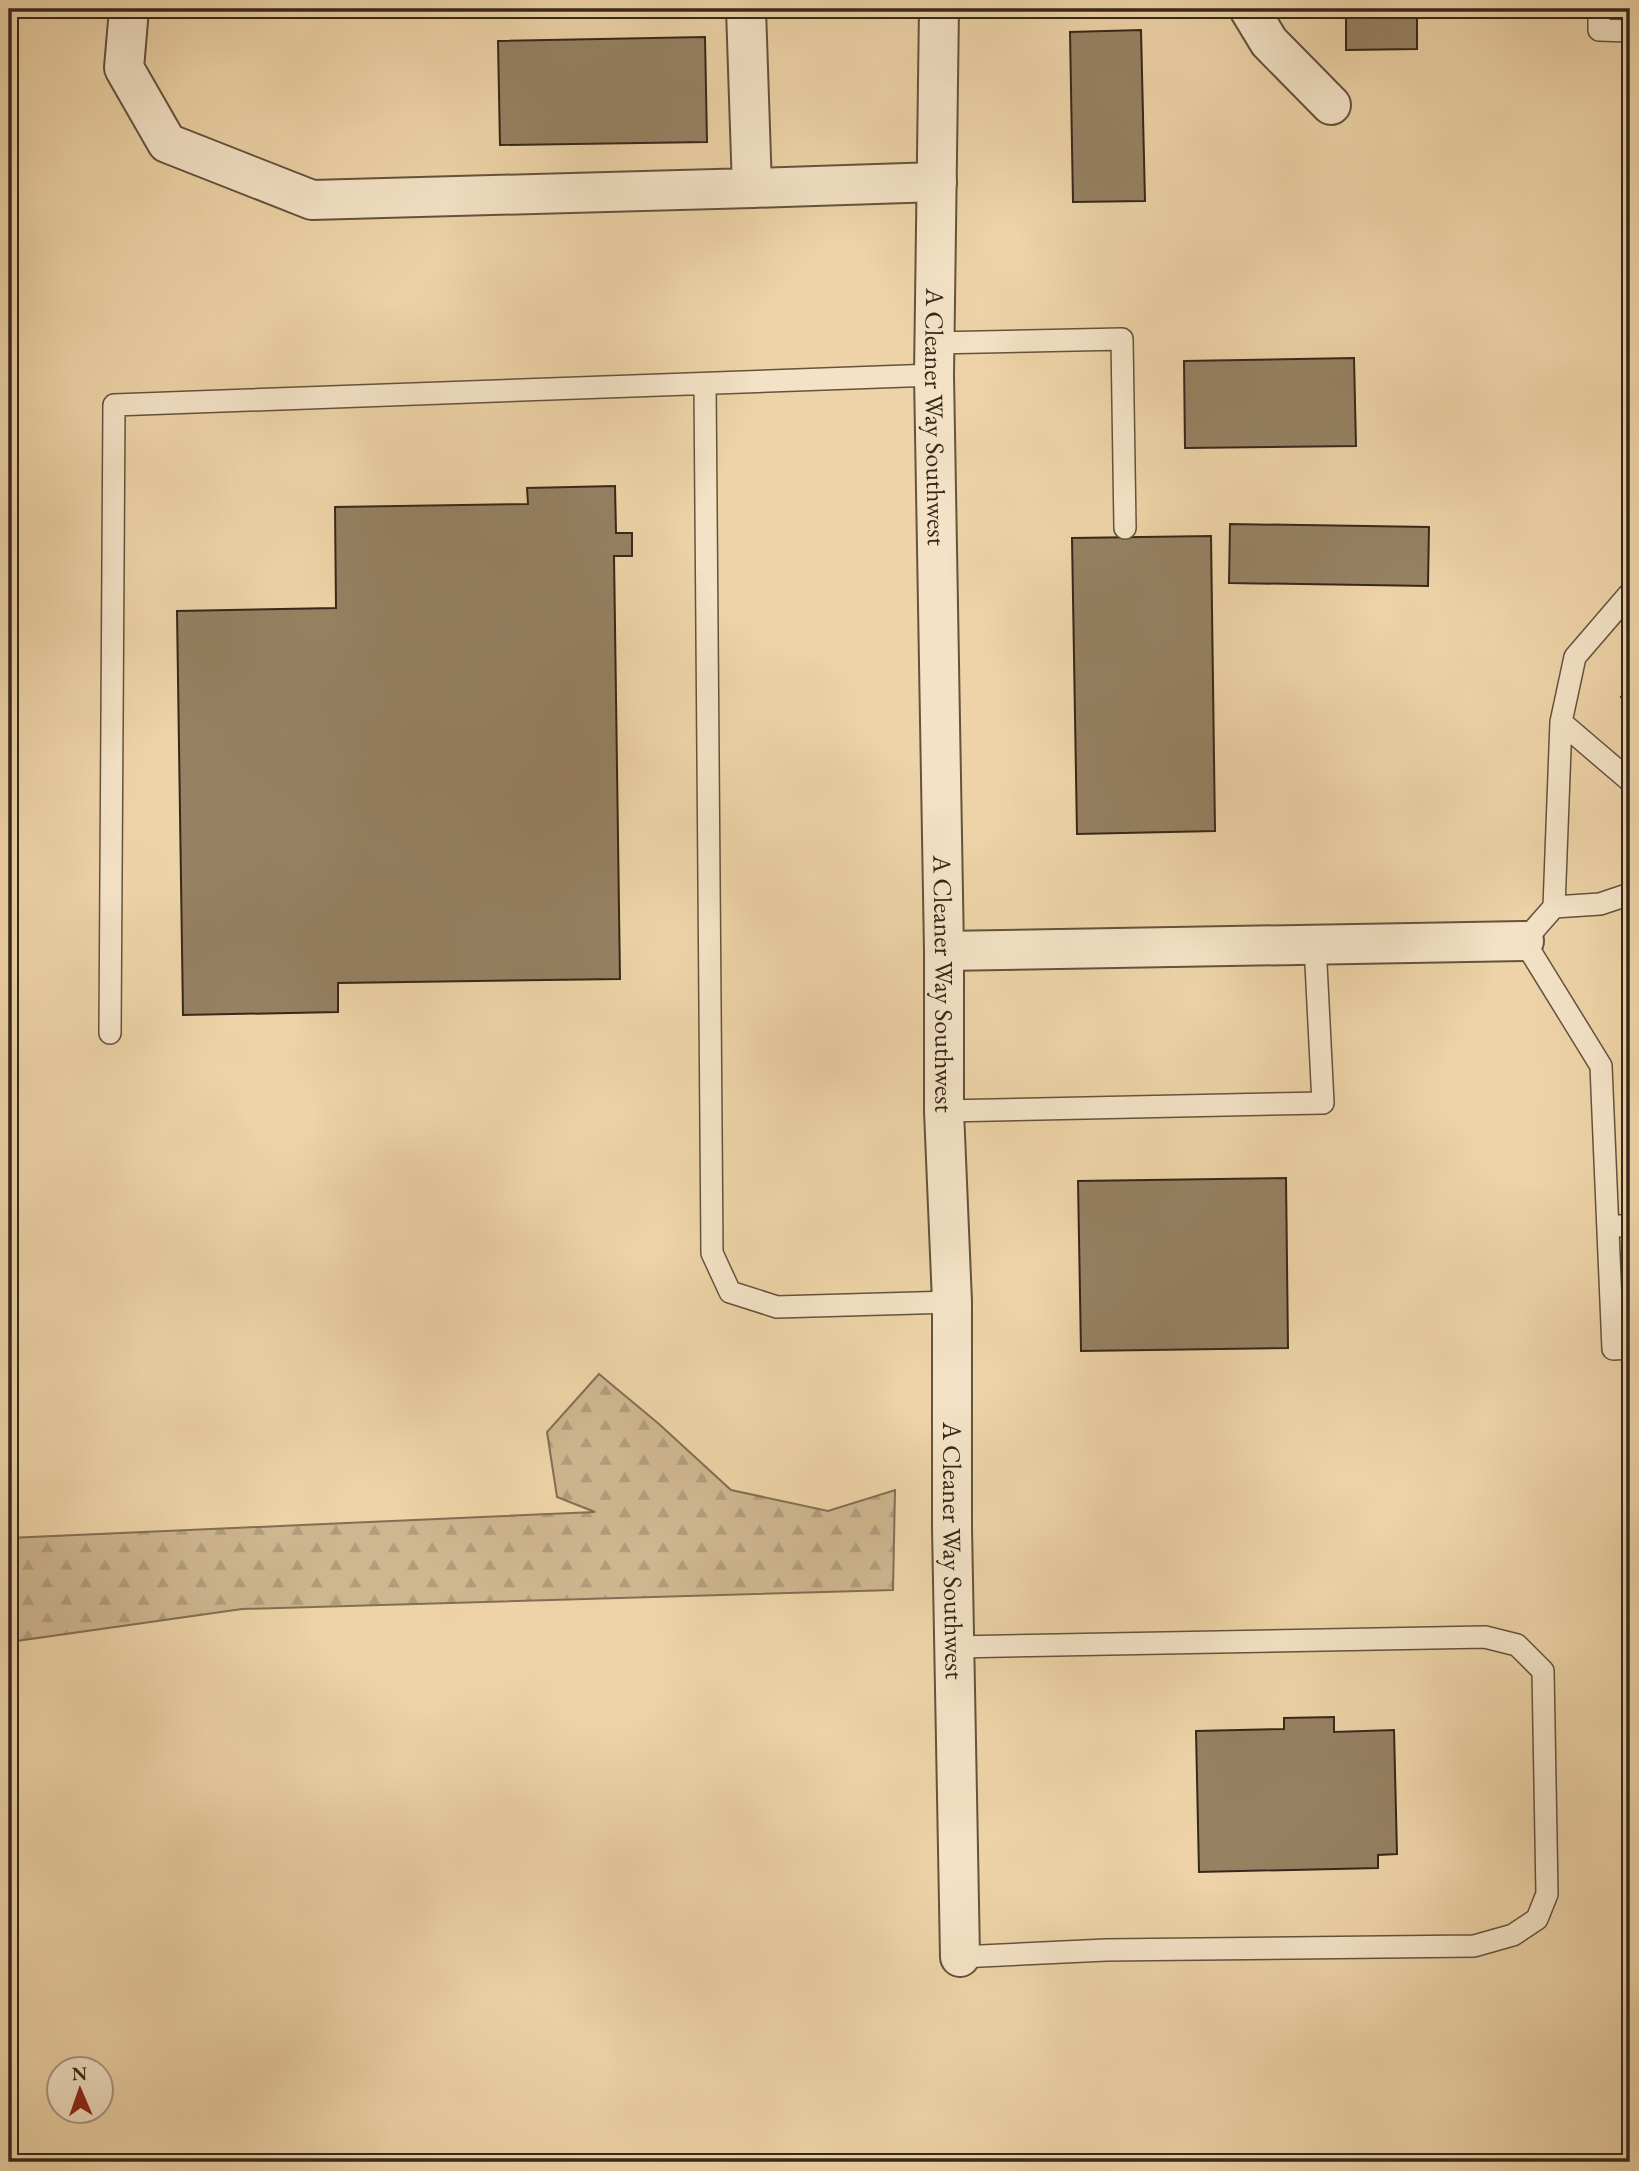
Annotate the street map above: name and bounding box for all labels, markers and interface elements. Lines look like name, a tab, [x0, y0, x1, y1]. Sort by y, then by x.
street label: A Cleaner Way Southwest	[917, 287, 954, 546]
street label: A Cleaner Way Southwest	[925, 854, 961, 1113]
street label: A Cleaner Way Southwest	[935, 1421, 972, 1680]
north arrow	[46, 2056, 116, 2126]
text: N	[71, 2061, 88, 2086]

